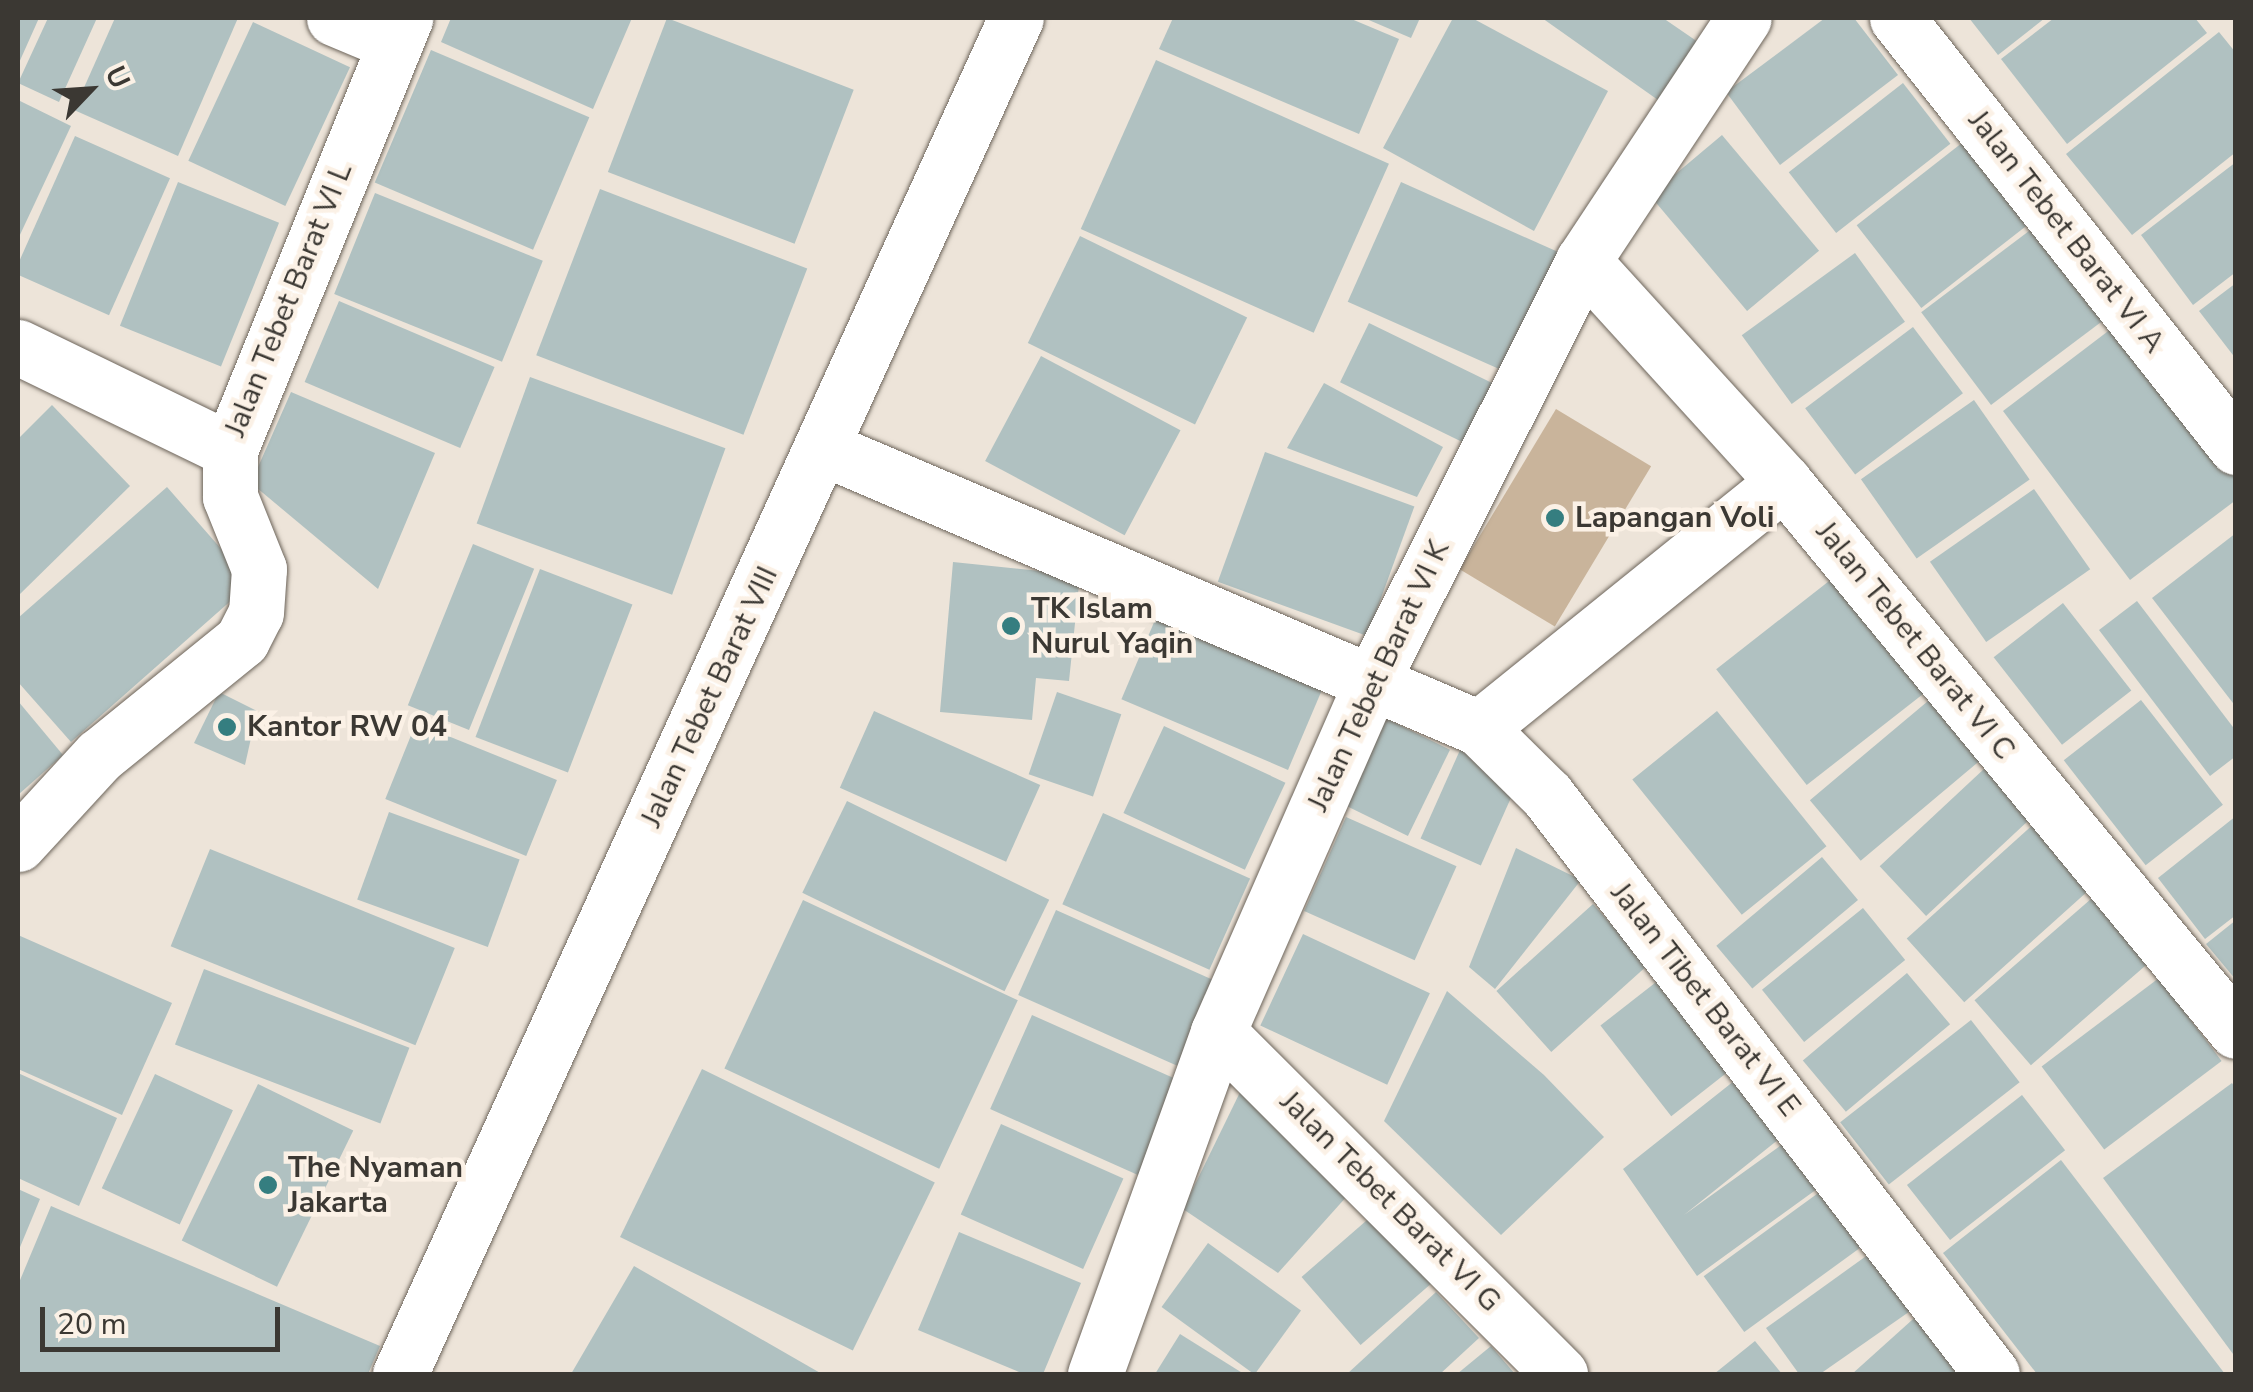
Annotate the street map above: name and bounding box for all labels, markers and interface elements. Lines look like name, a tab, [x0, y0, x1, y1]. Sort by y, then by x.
north arrow	[40, 40, 140, 140]
text: U	[96, 60, 139, 95]
street label: Jalan Tebet Barat VI A	[1960, 104, 2172, 360]
street label: Jalan Tebet Barat VI L	[218, 158, 360, 442]
place label: Lapangan Voli	[1575, 500, 1774, 536]
marker: Lapangan Voli	[1544, 507, 1566, 529]
street label: Jalan Tebet Barat VI C	[1808, 515, 2022, 767]
street label: Jalan Tebet Barat VI K	[1301, 535, 1457, 817]
street label: Jalan Tebet Barat VIII	[634, 561, 786, 833]
place label: TK Islam Nurul Yaqin	[1031, 591, 1193, 662]
marker: TK Islam Nurul Yaqin	[1000, 615, 1022, 637]
place label: Kantor RW 04	[247, 709, 447, 745]
marker: Kantor RW 04	[216, 716, 238, 738]
street label: Jalan Tibet Barat VI E	[1603, 876, 1807, 1124]
street label: Jalan Tebet Barat VI G	[1272, 1084, 1508, 1320]
place label: The Nyaman Jakarta	[288, 1150, 463, 1220]
marker: The Nyaman Jakarta	[257, 1174, 279, 1196]
scale bar	[45, 1287, 285, 1349]
text: 20 m	[57, 1304, 126, 1345]

